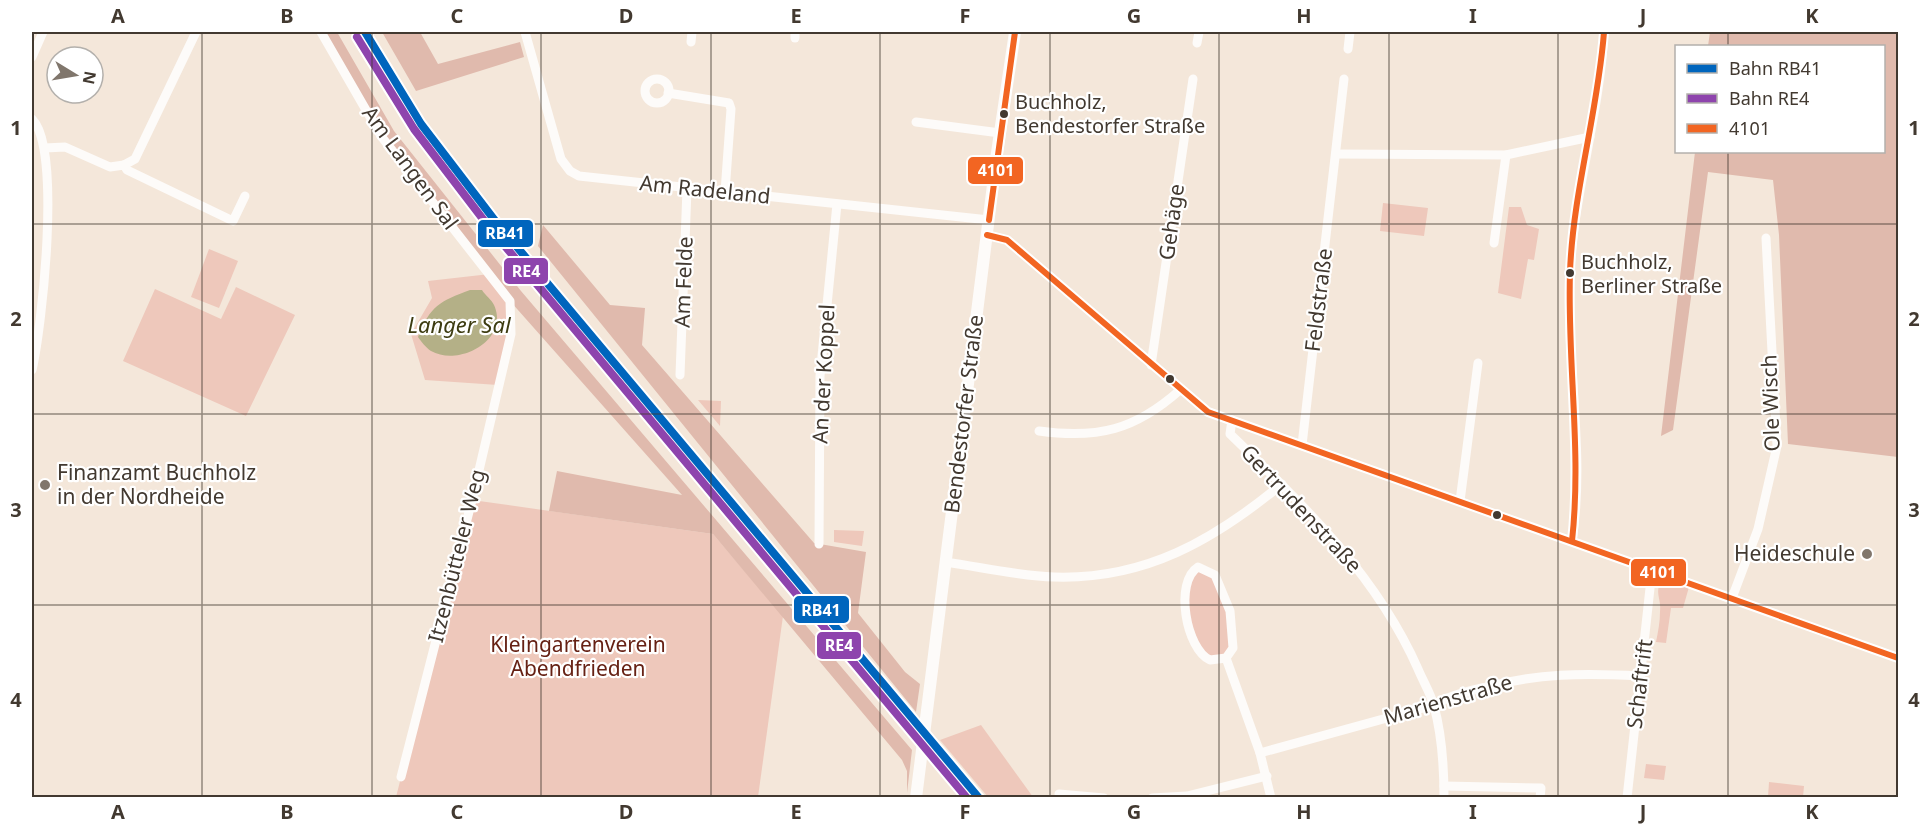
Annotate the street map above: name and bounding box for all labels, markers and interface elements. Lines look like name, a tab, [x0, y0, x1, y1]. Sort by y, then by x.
text: A	[111, 2, 125, 29]
text: B	[280, 2, 294, 29]
text: C	[451, 2, 464, 29]
text: D	[619, 2, 633, 29]
text: E	[790, 2, 802, 29]
text: F	[960, 2, 970, 29]
text: G	[1127, 2, 1141, 29]
text: H	[1296, 2, 1312, 29]
text: I	[1469, 2, 1477, 29]
text: J	[1638, 2, 1646, 29]
text: K	[1805, 2, 1819, 29]
north arrow	[45, 45, 105, 105]
legend	[1675, 45, 1885, 153]
text: Bahn RB41	[1729, 56, 1821, 80]
text: N	[78, 69, 102, 86]
text: Bahn RE4	[1729, 86, 1809, 110]
place label: Buchholz, Bendestorfer Straße	[1015, 88, 1205, 139]
street label: Am Langen Sal	[357, 100, 465, 235]
marker: Buchholz, Bendestorfer Straße	[998, 108, 1010, 120]
text: 1	[10, 114, 22, 141]
text: 1	[1908, 114, 1920, 141]
text: 4101	[1729, 116, 1770, 140]
line badge: 4101	[967, 156, 1024, 185]
text: 4101	[978, 159, 1014, 181]
street label: Am Radeland	[638, 168, 772, 210]
street label: Gehäge	[1152, 182, 1190, 262]
line badge: RB41	[477, 219, 534, 248]
text: RB41	[485, 222, 525, 244]
street label: Am Felde	[667, 236, 699, 328]
street label: Feldstraße	[1298, 247, 1338, 353]
place label: Buchholz, Berliner Straße	[1581, 248, 1722, 299]
line badge: RE4	[503, 257, 549, 285]
text: RE4	[512, 260, 540, 282]
marker: Buchholz, Berliner Straße	[1564, 267, 1576, 279]
street label: An der Koppel	[805, 304, 841, 444]
text: 2	[10, 305, 22, 332]
text: 2	[1908, 305, 1920, 332]
water label: Langer Sal	[407, 309, 512, 339]
street label: Bendestorfer Straße	[937, 313, 989, 515]
street label: Ole Wisch	[1754, 354, 1786, 452]
unlabelled marker	[1164, 373, 1176, 385]
street label: Gertrudenstraße	[1235, 438, 1368, 578]
place label: Finanzamt Buchholz in der Nordheide	[57, 458, 256, 510]
street label: Itzenbütteler Weg	[421, 466, 491, 645]
marker: Finanzamt Buchholz in der Nordheide	[38, 478, 52, 492]
text: 3	[10, 496, 22, 523]
text: 3	[1908, 496, 1920, 523]
unlabelled marker	[1491, 509, 1503, 521]
place label: Heideschule	[1734, 539, 1855, 567]
marker: Heideschule	[1860, 547, 1874, 561]
line badge: 4101	[1630, 558, 1687, 587]
text: 4101	[1640, 561, 1676, 583]
line badge: RB41	[793, 595, 850, 624]
text: RB41	[801, 599, 841, 621]
park label: Kleingartenverein Abendfrieden	[490, 630, 666, 682]
line badge: RE4	[816, 631, 862, 660]
text: RE4	[825, 634, 853, 656]
street label: Schaftrift	[1620, 637, 1658, 730]
street label: Marienstraße	[1380, 667, 1515, 731]
text: 4	[10, 686, 22, 713]
text: 4	[1908, 686, 1920, 713]
text: A	[111, 798, 125, 825]
text: B	[280, 798, 294, 825]
text: C	[451, 798, 464, 825]
text: D	[619, 798, 633, 825]
text: E	[790, 798, 802, 825]
text: F	[960, 798, 970, 825]
text: G	[1127, 798, 1141, 825]
text: H	[1296, 798, 1312, 825]
text: I	[1469, 798, 1477, 825]
text: J	[1638, 798, 1646, 825]
text: K	[1805, 798, 1819, 825]

